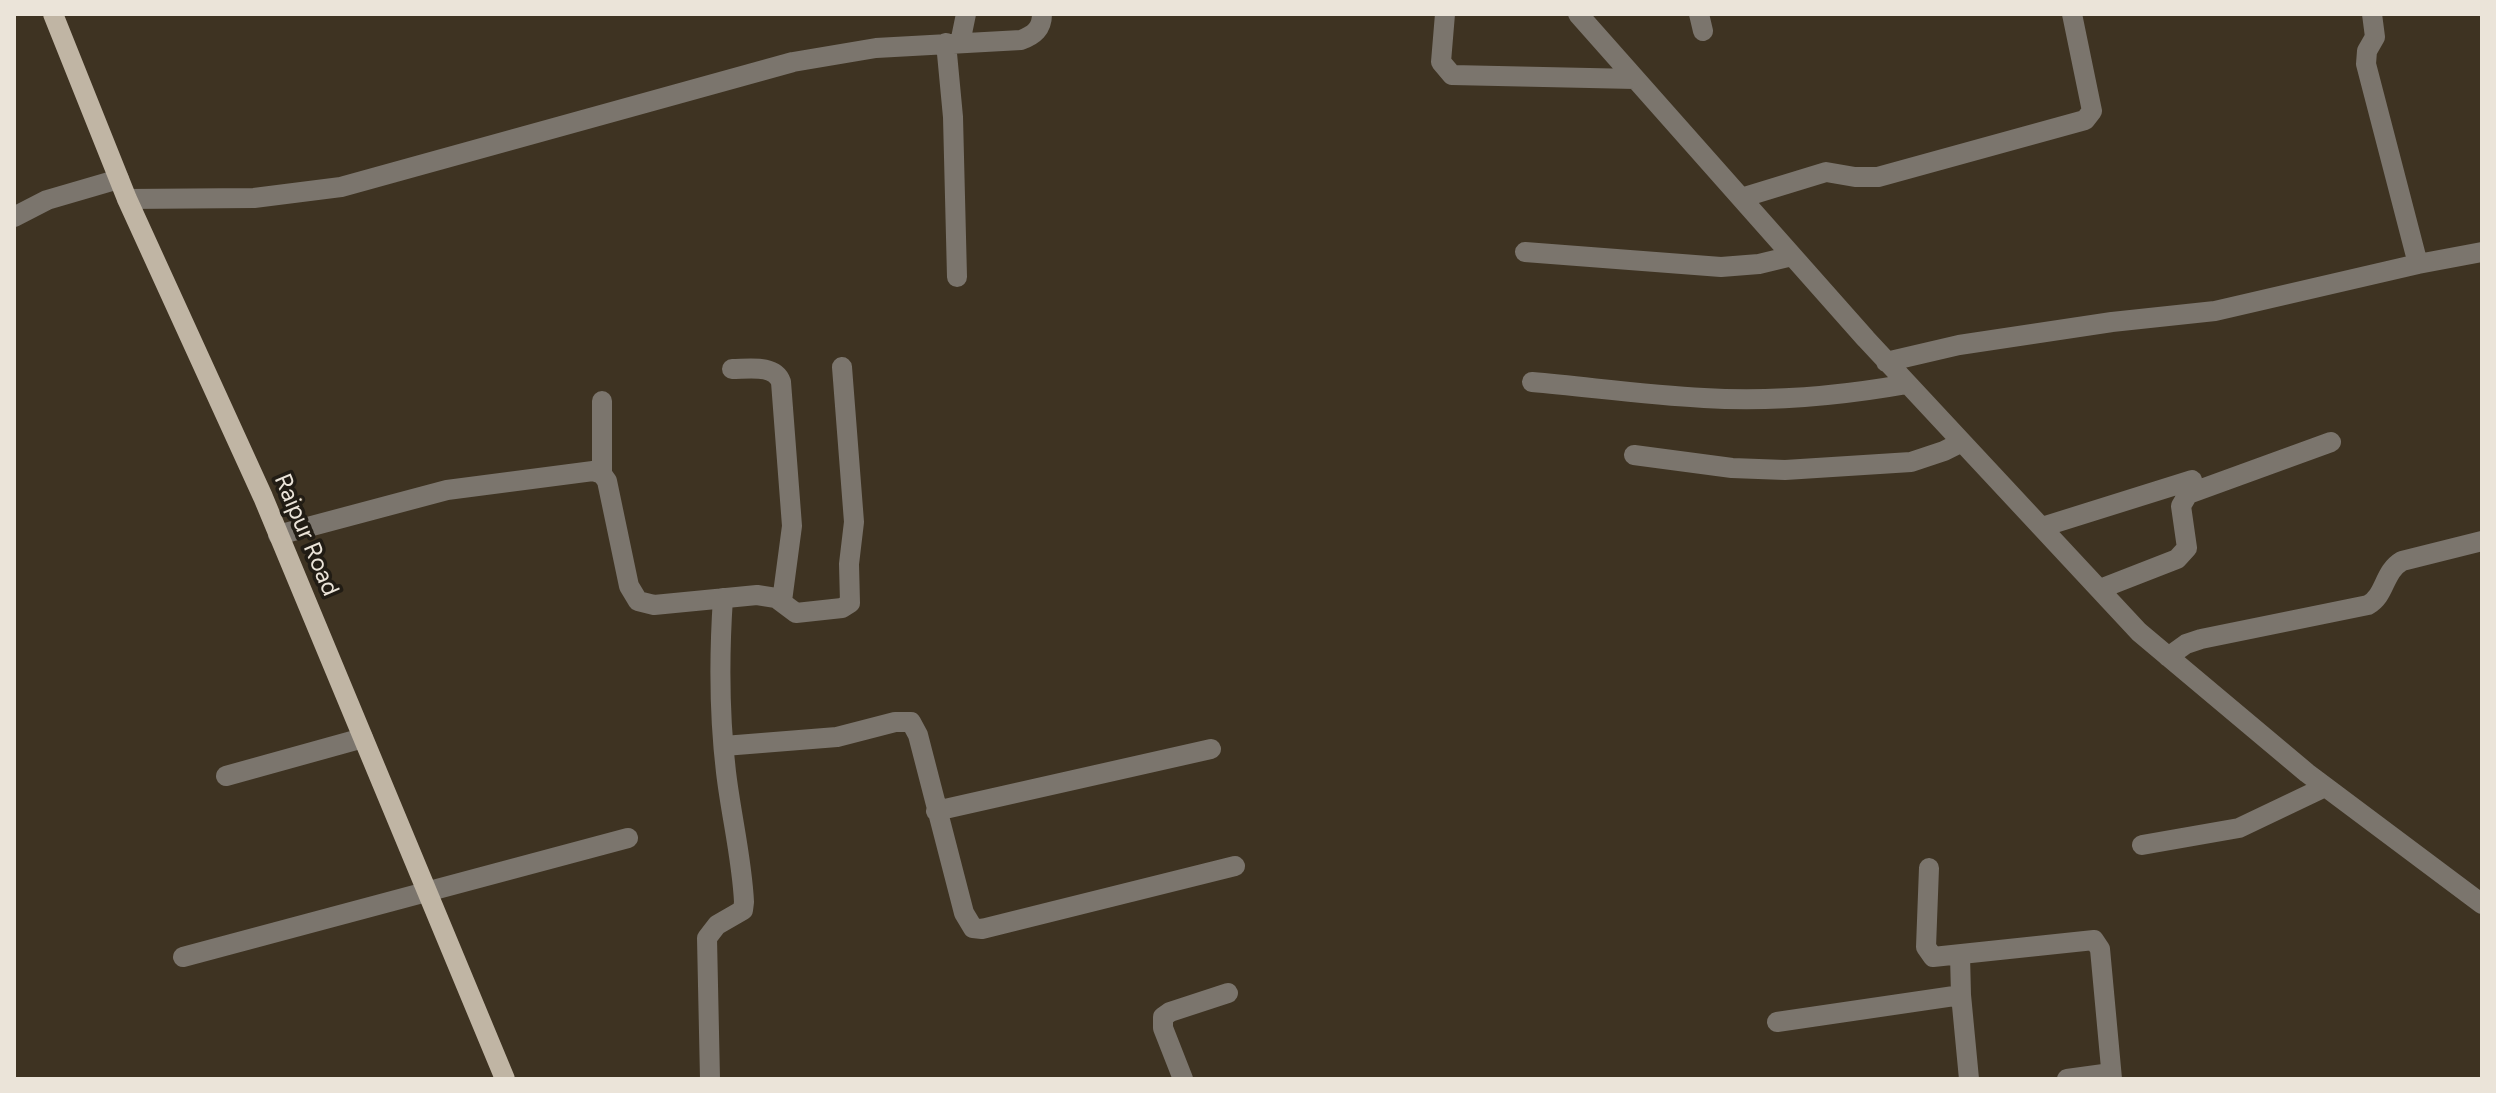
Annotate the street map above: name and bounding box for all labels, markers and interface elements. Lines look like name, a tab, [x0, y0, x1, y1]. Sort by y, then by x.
street label: Raipur Road	[267, 470, 345, 600]

